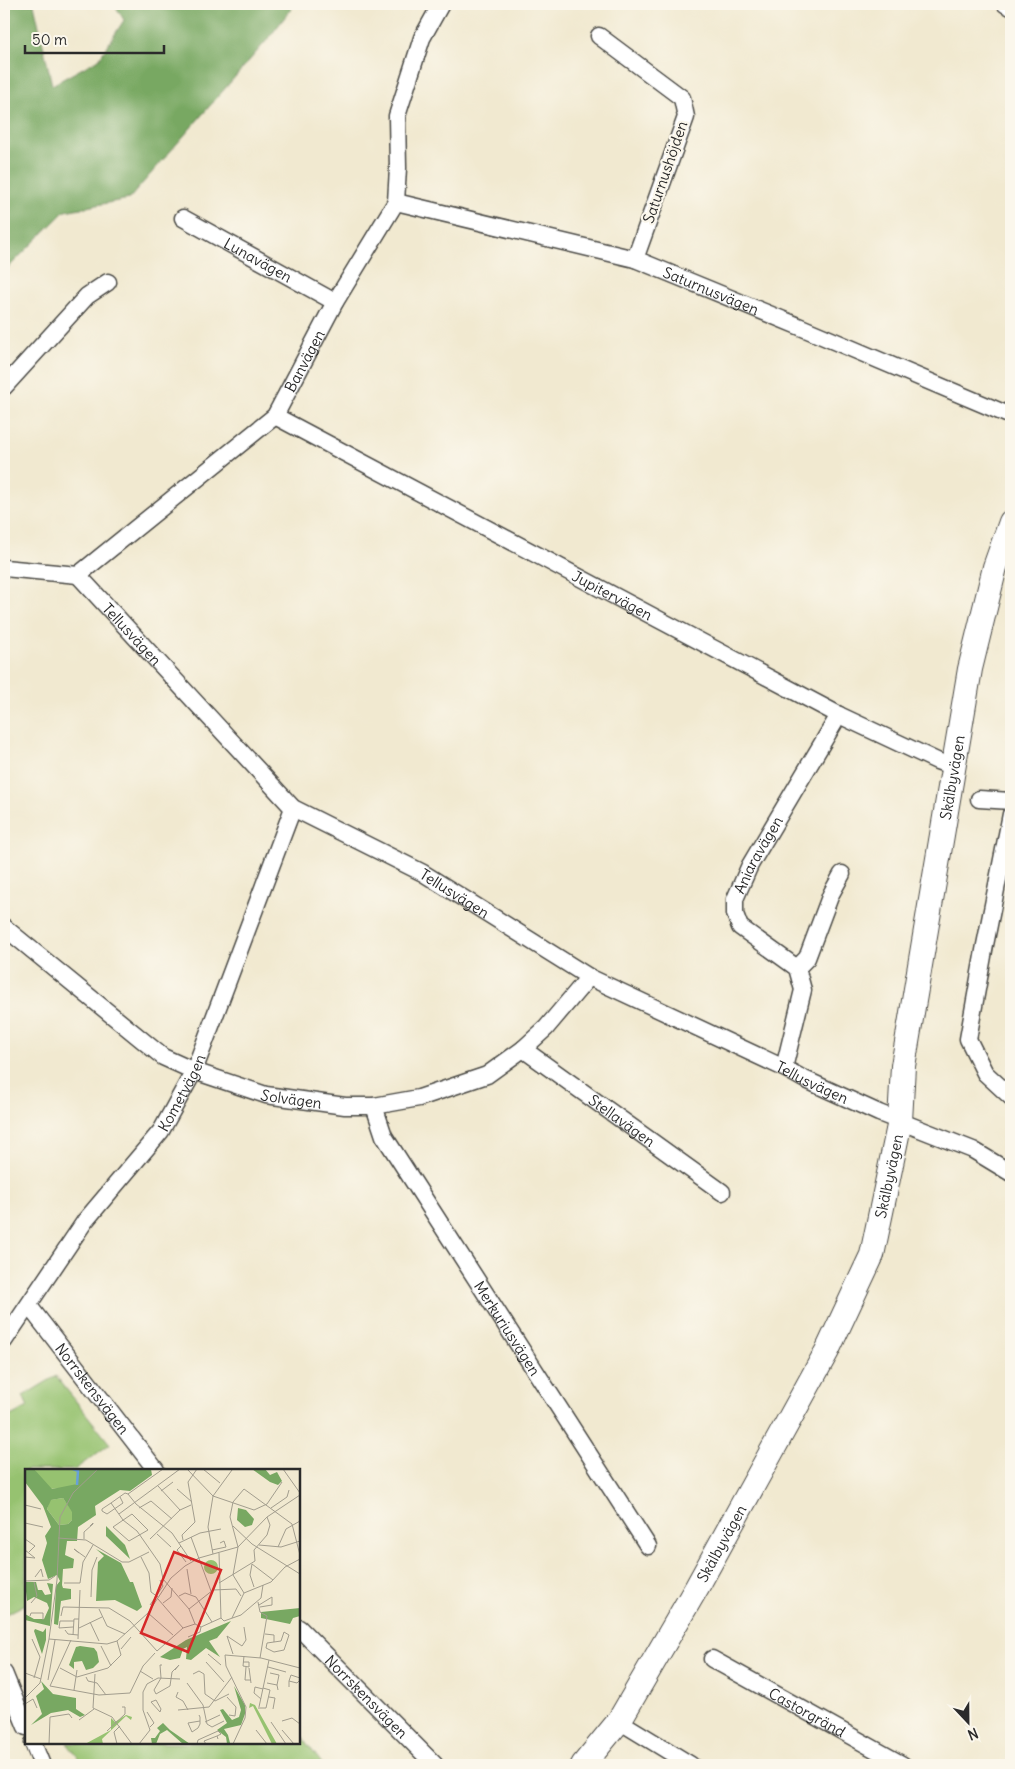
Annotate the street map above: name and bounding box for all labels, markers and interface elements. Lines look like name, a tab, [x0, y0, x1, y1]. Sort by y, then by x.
scale bar	[25, 22, 164, 54]
text: 50 m	[32, 30, 67, 49]
street label: Saturnushöjden	[639, 118, 691, 226]
street label: Lunavägen	[221, 233, 296, 286]
street label: Saturnusvägen	[660, 262, 762, 319]
street label: Banvägen	[280, 326, 328, 395]
street label: Jupitervägen	[569, 566, 656, 624]
street label: Tellusvägen	[99, 599, 166, 669]
street label: Skälbyvägen	[935, 733, 968, 821]
street label: Aniaravägen	[729, 812, 787, 897]
street label: Tellusvägen	[417, 864, 493, 922]
street label: Kometvägen	[153, 1051, 209, 1135]
street label: Tellusvägen	[773, 1056, 852, 1107]
street label: Solvägen	[258, 1084, 323, 1112]
street label: Stellavägen	[585, 1090, 659, 1151]
street label: Skälbyvägen	[870, 1132, 907, 1220]
street label: Merkuriusvägen	[470, 1277, 545, 1379]
street label: Norrskensvägen	[52, 1339, 134, 1438]
inset map	[25, 1469, 300, 1744]
street label: Skälbyvägen	[692, 1501, 750, 1585]
street label: Norrskensvägen	[321, 1650, 412, 1742]
street label: Castorgränd	[766, 1683, 849, 1741]
north arrow	[942, 1696, 992, 1746]
text: N	[965, 1724, 981, 1744]

